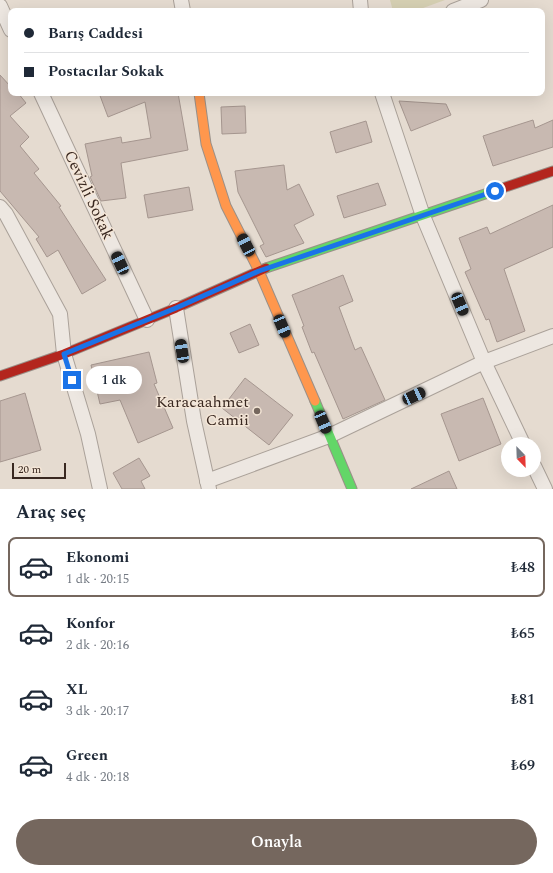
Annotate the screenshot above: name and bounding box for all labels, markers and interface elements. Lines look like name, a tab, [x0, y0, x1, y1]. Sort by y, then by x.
text: Barış Caddesi	[48, 22, 143, 45]
text: Postacılar Sokak	[48, 60, 164, 83]
street label: Cevizli Sokak	[58, 146, 120, 244]
route start	[486, 182, 504, 200]
car	[235, 232, 257, 258]
car	[109, 250, 131, 276]
car	[450, 291, 470, 317]
car	[272, 313, 292, 339]
car	[174, 338, 190, 364]
callout: 1 dk	[86, 366, 142, 394]
text: 1 dk	[101, 370, 127, 390]
route end	[63, 371, 81, 389]
car	[401, 385, 427, 407]
place label: Karacaahmet Camii	[156, 390, 249, 432]
marker: Karacaahmet Camii	[252, 406, 262, 416]
car	[313, 409, 333, 435]
north arrow	[501, 437, 541, 477]
map controls	[501, 437, 541, 477]
scale bar	[12, 461, 66, 480]
text: 20 m	[18, 461, 41, 478]
text: Araç seç	[16, 499, 86, 526]
text: Ekonomi	[66, 546, 129, 569]
icon: car	[18, 549, 54, 585]
text: ₺48	[511, 556, 535, 579]
text: 1 dk · 20:15	[66, 569, 129, 589]
text: Konfor	[66, 612, 115, 635]
icon: car	[18, 615, 54, 651]
text: ₺65	[511, 622, 535, 645]
text: 2 dk · 20:16	[66, 635, 129, 655]
text: XL	[66, 678, 87, 701]
icon: car	[18, 681, 54, 717]
text: ₺81	[511, 688, 535, 711]
text: 3 dk · 20:17	[66, 701, 129, 721]
text: Green	[66, 744, 108, 767]
icon: car	[18, 747, 54, 783]
text: ₺69	[511, 754, 535, 777]
text: 4 dk · 20:18	[66, 767, 129, 787]
button: Onayla	[16, 819, 537, 865]

